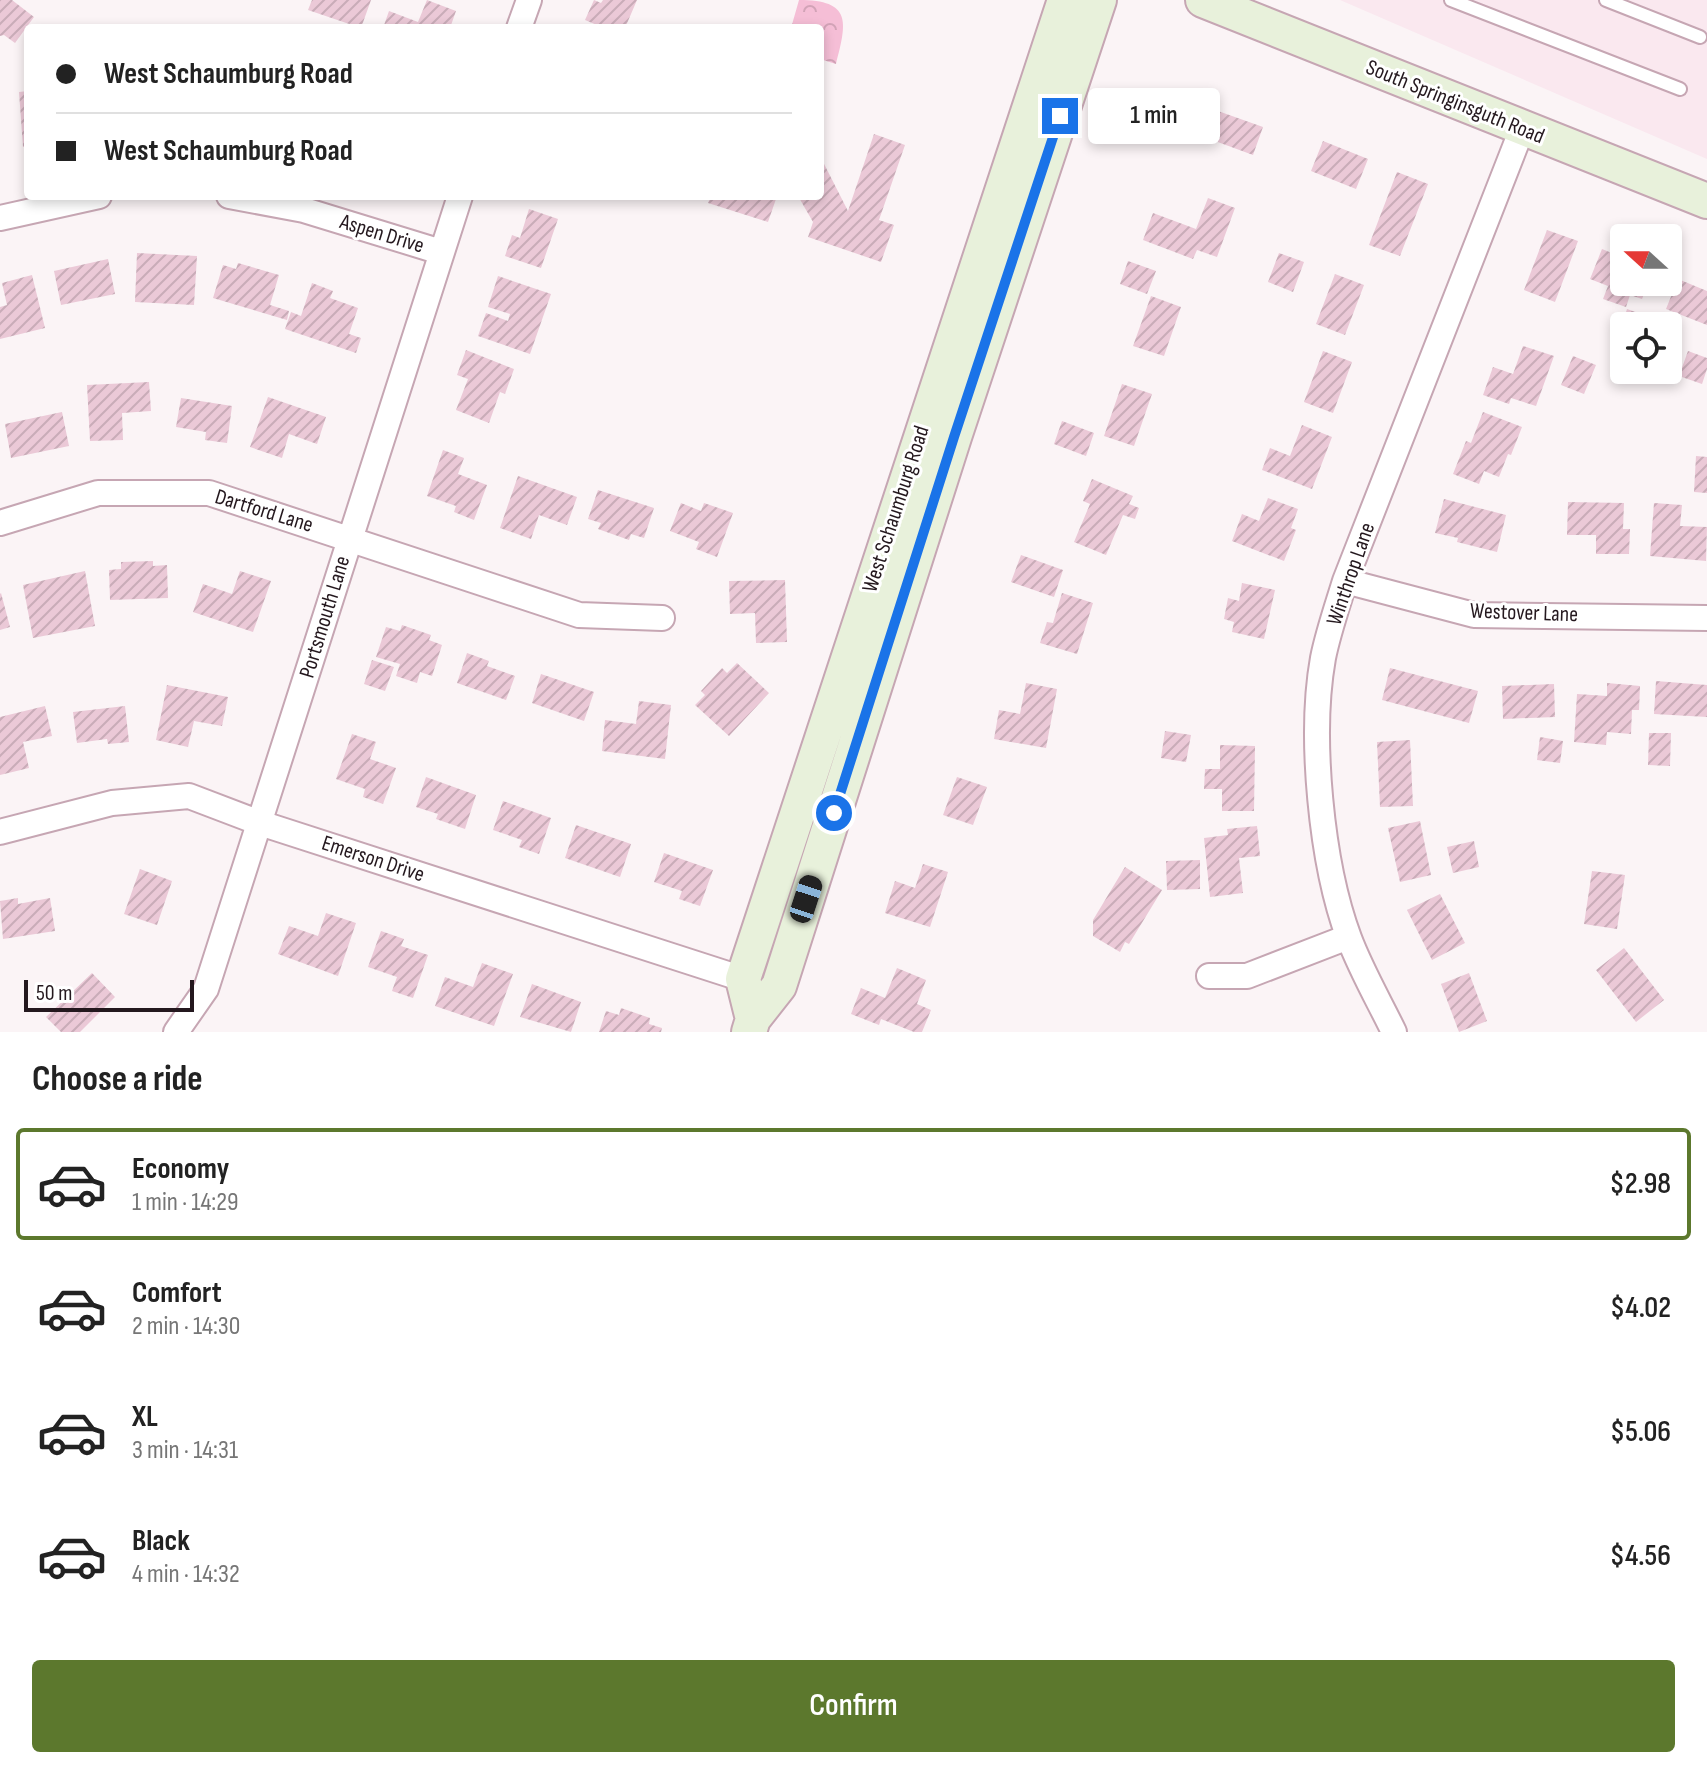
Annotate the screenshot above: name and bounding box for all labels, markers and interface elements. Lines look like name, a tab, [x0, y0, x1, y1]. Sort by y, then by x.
street label: South Springinsguth Road	[1362, 54, 1548, 150]
text: West Schaumburg Road	[104, 56, 353, 92]
callout: 1 min	[1088, 88, 1220, 144]
route end	[1042, 98, 1078, 134]
text: 1 min	[1130, 100, 1178, 131]
text: West Schaumburg Road	[104, 133, 353, 169]
street label: Aspen Drive	[336, 208, 427, 260]
north arrow	[1610, 224, 1682, 296]
map controls	[1610, 224, 1682, 384]
button: locate	[1610, 312, 1682, 384]
street label: West Schaumburg Road	[856, 422, 936, 596]
street label: Dartford Lane	[212, 483, 316, 539]
street label: Winthrop Lane	[1321, 519, 1381, 629]
street label: Portsmouth Lane	[294, 553, 356, 681]
street label: Westover Lane	[1470, 598, 1578, 628]
route start	[816, 795, 852, 831]
street label: Emerson Drive	[318, 830, 428, 888]
car	[787, 872, 825, 926]
scale bar	[24, 976, 194, 1012]
text: 50 m	[36, 980, 72, 1007]
text: Choose a ride	[32, 1058, 203, 1101]
icon: car	[36, 1148, 108, 1220]
text: Economy	[132, 1151, 229, 1187]
text: $2.98	[1610, 1166, 1671, 1202]
text: 1 min · 14:29	[132, 1187, 238, 1218]
icon: car	[36, 1272, 108, 1344]
text: Comfort	[132, 1275, 222, 1311]
text: $4.02	[1610, 1290, 1671, 1326]
text: 2 min · 14:30	[132, 1311, 240, 1342]
icon: car	[36, 1396, 108, 1468]
text: XL	[132, 1399, 158, 1435]
text: $5.06	[1610, 1414, 1671, 1450]
text: 3 min · 14:31	[132, 1435, 238, 1466]
icon: car	[36, 1520, 108, 1592]
text: Black	[132, 1523, 190, 1559]
text: $4.56	[1610, 1538, 1671, 1574]
text: 4 min · 14:32	[132, 1559, 240, 1590]
button: Confirm	[32, 1660, 1675, 1752]

